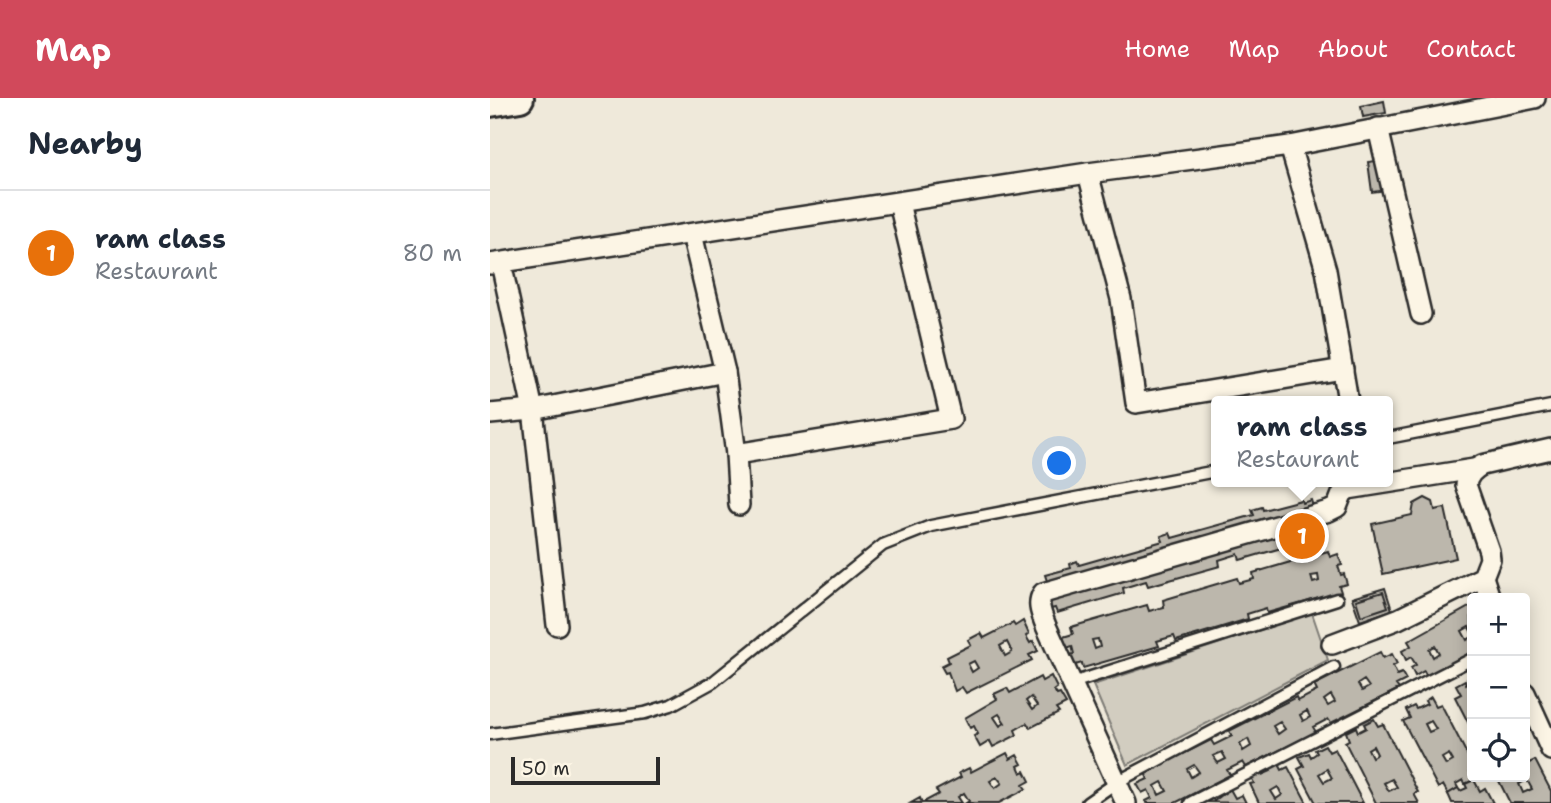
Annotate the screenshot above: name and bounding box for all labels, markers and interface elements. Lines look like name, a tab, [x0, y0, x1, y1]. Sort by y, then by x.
text: Map	[35, 27, 111, 72]
text: Home	[1124, 33, 1190, 65]
text: Map	[1228, 33, 1280, 65]
text: About	[1318, 33, 1388, 65]
text: Contact	[1426, 33, 1516, 65]
text: Nearby	[28, 123, 143, 164]
text: ram class	[95, 221, 226, 256]
text: 1	[46, 238, 56, 268]
text: 80 m	[403, 238, 462, 268]
text: Restaurant	[95, 256, 218, 286]
popup	[1211, 396, 1393, 487]
text: ram class	[1237, 409, 1367, 444]
text: Restaurant	[1237, 444, 1360, 474]
your location	[1042, 446, 1076, 480]
pin: 1	[1279, 510, 1325, 562]
map controls	[1467, 593, 1530, 782]
button: +	[1467, 593, 1530, 656]
button: −	[1467, 656, 1530, 719]
button: locate	[1467, 719, 1530, 782]
scale bar	[511, 754, 660, 786]
text: 50 m	[522, 756, 570, 781]

